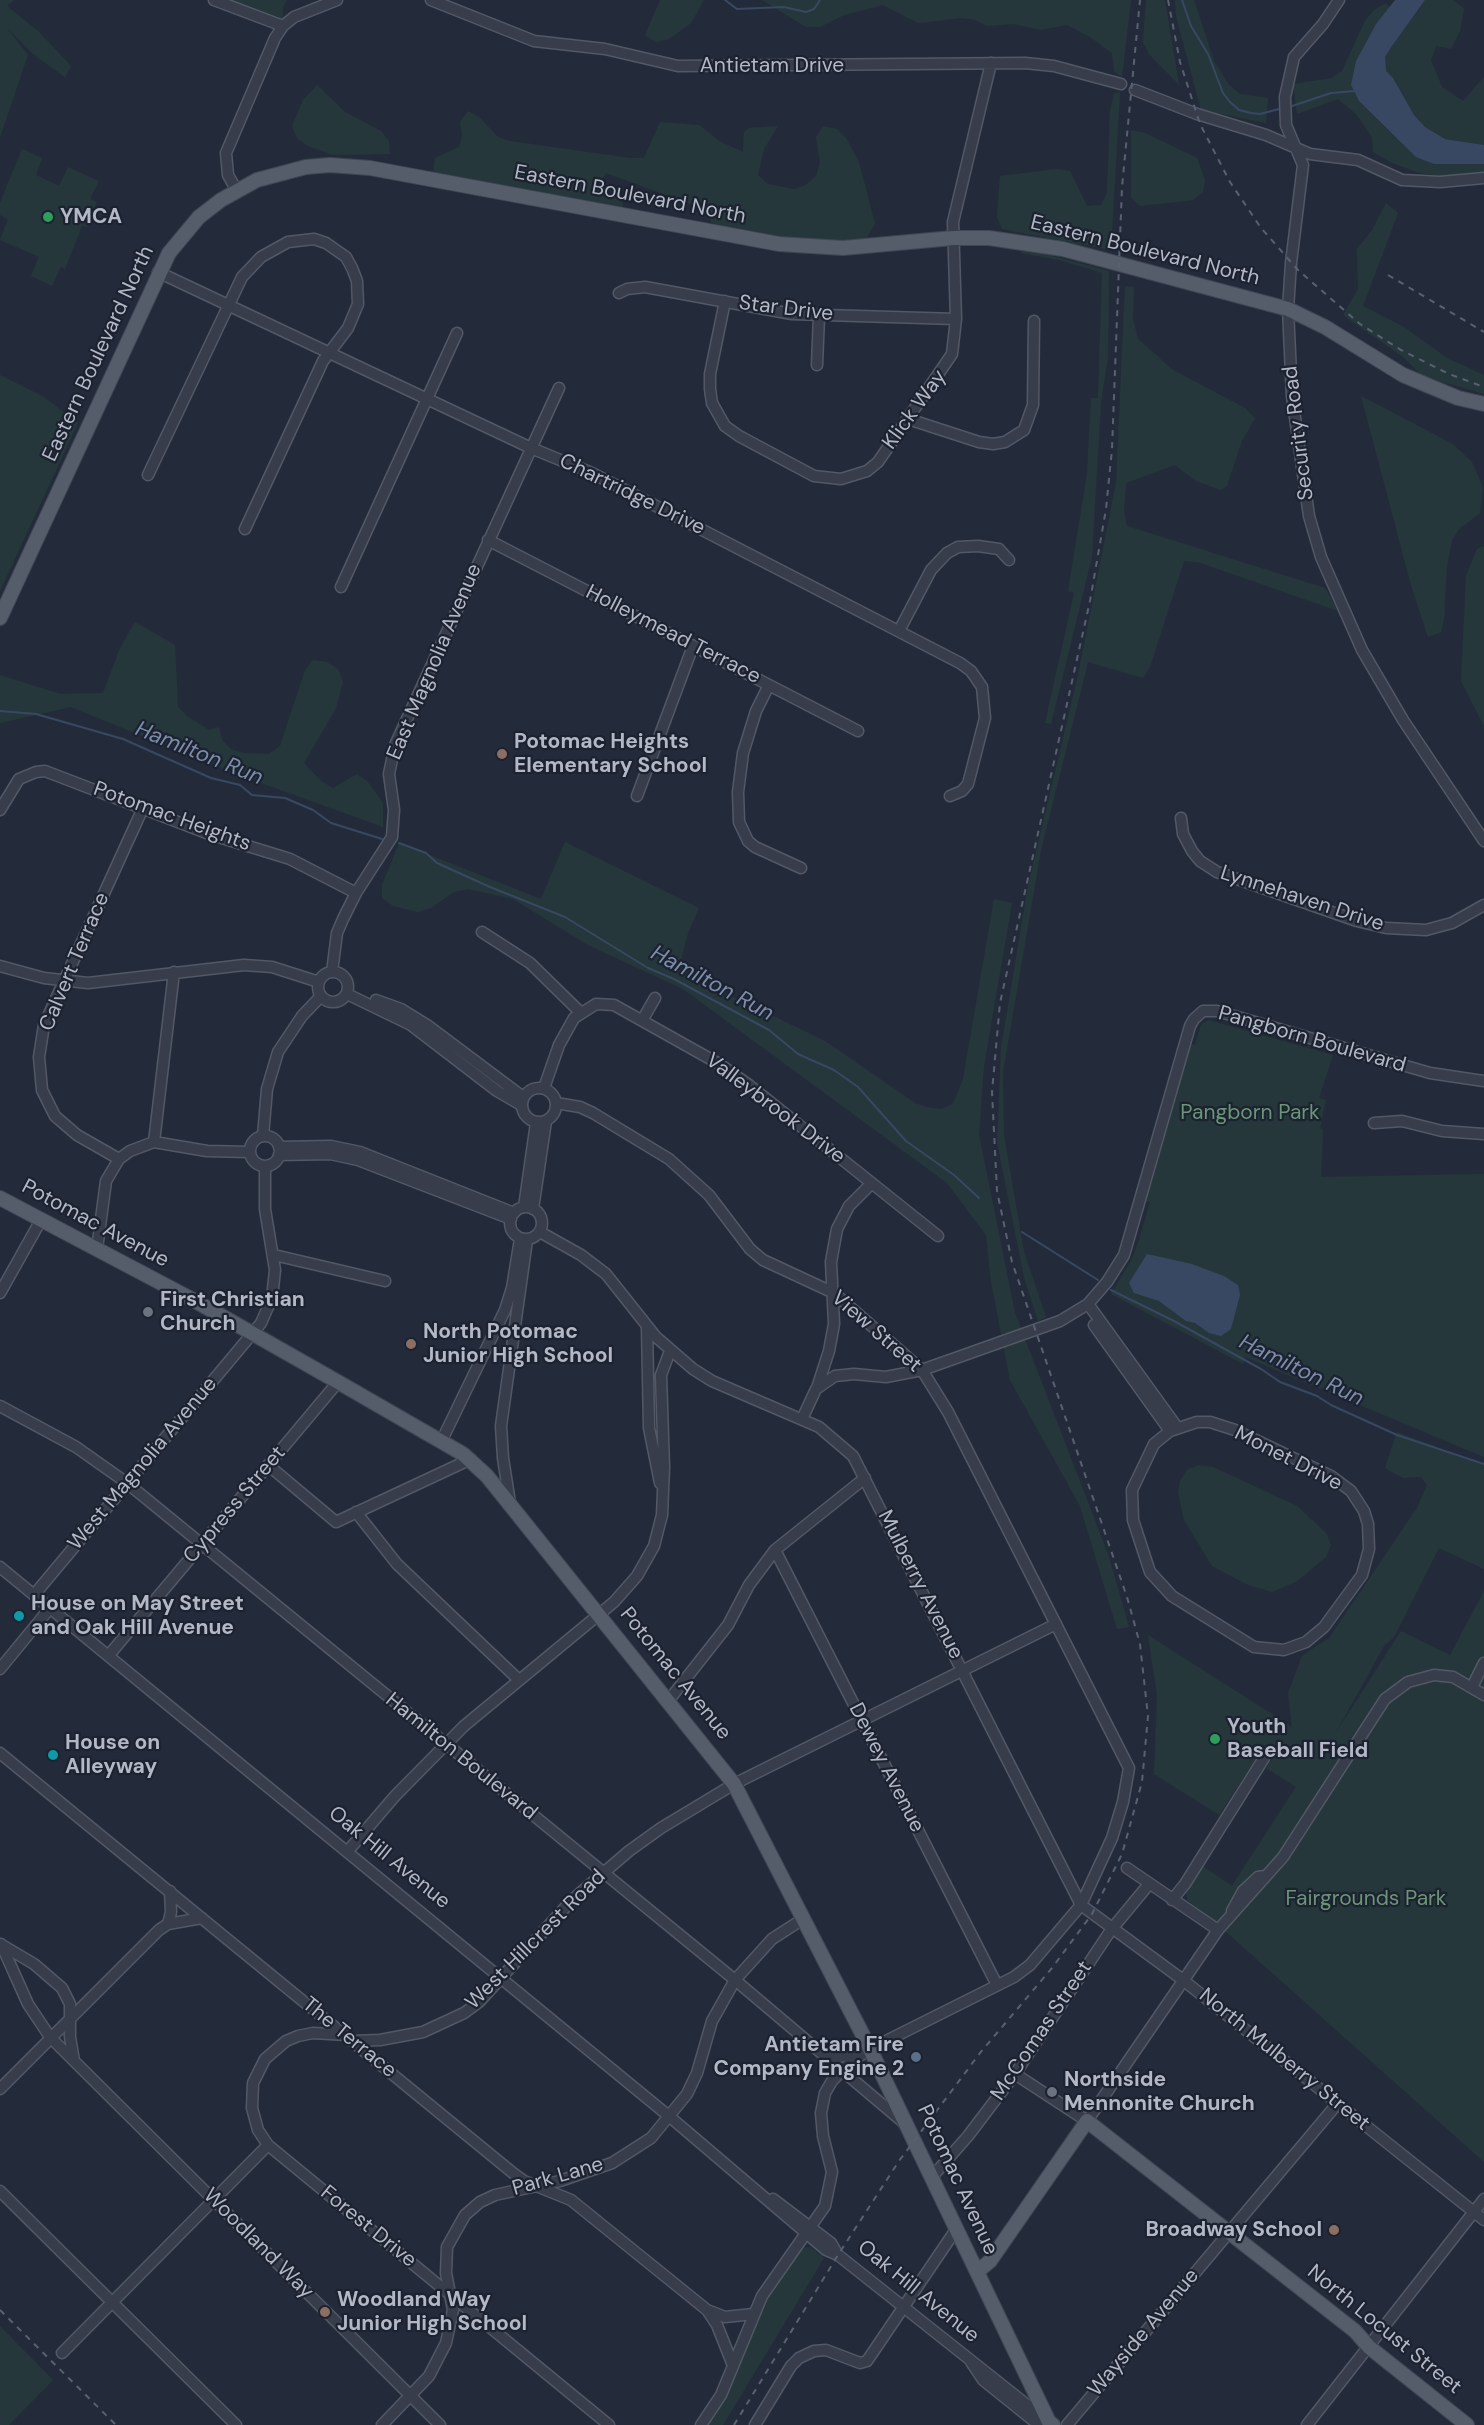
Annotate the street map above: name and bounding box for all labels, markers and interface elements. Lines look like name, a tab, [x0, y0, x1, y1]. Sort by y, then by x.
street label: Antietam Drive	[700, 53, 844, 79]
street label: Eastern Boulevard North	[512, 160, 748, 230]
place label: YMCA	[60, 204, 122, 230]
marker: YMCA	[41, 210, 55, 224]
street label: Eastern Boulevard North	[1028, 210, 1262, 292]
street label: Eastern Boulevard North	[38, 242, 160, 466]
street label: Star Drive	[737, 291, 835, 327]
street label: Security Road	[1278, 364, 1320, 502]
street label: Klick Way	[878, 365, 952, 455]
street label: Chartridge Drive	[555, 449, 709, 541]
street label: East Magnolia Avenue	[382, 560, 488, 764]
street label: Holleymead Terrace	[581, 580, 765, 690]
water label: Hamilton Run	[131, 716, 267, 792]
place label: Potomac Heights Elementary School	[514, 729, 707, 779]
marker: Potomac Heights Elementary School	[495, 747, 509, 761]
street label: Potomac Heights	[90, 777, 254, 857]
street label: Lynnehaven Drive	[1217, 861, 1387, 937]
street label: Calvert Terrace	[34, 889, 116, 1035]
water label: Hamilton Run	[646, 941, 778, 1027]
street label: Pangborn Boulevard	[1215, 1001, 1409, 1079]
street label: Valleybrook Drive	[700, 1048, 850, 1170]
park label: Pangborn Park	[1180, 1100, 1320, 1126]
street label: Potomac Avenue	[17, 1175, 173, 1273]
street label: View Street	[826, 1286, 926, 1378]
place label: First Christian Church	[160, 1287, 305, 1337]
marker: First Christian Church	[141, 1305, 155, 1319]
place label: North Potomac Junior High School	[423, 1319, 613, 1369]
water label: Hamilton Run	[1234, 1329, 1368, 1413]
marker: North Potomac Junior High School	[404, 1337, 418, 1351]
street label: West Magnolia Avenue	[63, 1372, 223, 1556]
street label: Monet Drive	[1230, 1421, 1346, 1497]
street label: Cypress Street	[179, 1441, 291, 1569]
street label: Mulberry Avenue	[872, 1506, 968, 1664]
place label: House on May Street and Oak Hill Avenue	[31, 1591, 244, 1641]
street label: Potomac Avenue	[614, 1603, 736, 1745]
marker: House on May Street and Oak Hill Avenue	[12, 1609, 26, 1623]
street label: Hamilton Boulevard	[380, 1688, 542, 1826]
street label: Dewey Avenue	[843, 1699, 929, 1837]
place label: Youth Baseball Field	[1227, 1714, 1368, 1764]
place label: House on Alleyway	[65, 1730, 160, 1780]
marker: Youth Baseball Field	[1208, 1732, 1222, 1746]
marker: House on Alleyway	[46, 1748, 60, 1762]
street label: Oak Hill Avenue	[323, 1801, 455, 1915]
street label: West Hillcrest Road	[461, 1865, 611, 2015]
park label: Fairgrounds Park	[1286, 1886, 1446, 1912]
street label: McComas Street	[986, 1956, 1098, 2106]
street label: North Mulberry Street	[1194, 1983, 1374, 2137]
street label: The Terrace	[297, 1992, 401, 2084]
place label: Antietam Fire Company Engine 2	[714, 2032, 904, 2082]
marker: Antietam Fire Company Engine 2	[909, 2050, 923, 2064]
place label: Northside Mennonite Church	[1064, 2067, 1255, 2117]
marker: Northside Mennonite Church	[1045, 2085, 1059, 2099]
street label: Potomac Avenue	[911, 2101, 1003, 2259]
street label: Park Lane	[510, 2152, 606, 2202]
street label: Forest Drive	[315, 2181, 421, 2273]
street label: Woodland Way	[197, 2183, 319, 2305]
place label: Broadway School	[1145, 2217, 1322, 2243]
marker: Broadway School	[1327, 2223, 1341, 2237]
street label: Oak Hill Avenue	[852, 2235, 984, 2349]
street label: North Locust Street	[1302, 2260, 1466, 2400]
street label: Wayside Avenue	[1083, 2264, 1205, 2402]
place label: Woodland Way Junior High School	[337, 2287, 527, 2337]
marker: Woodland Way Junior High School	[318, 2305, 332, 2319]

